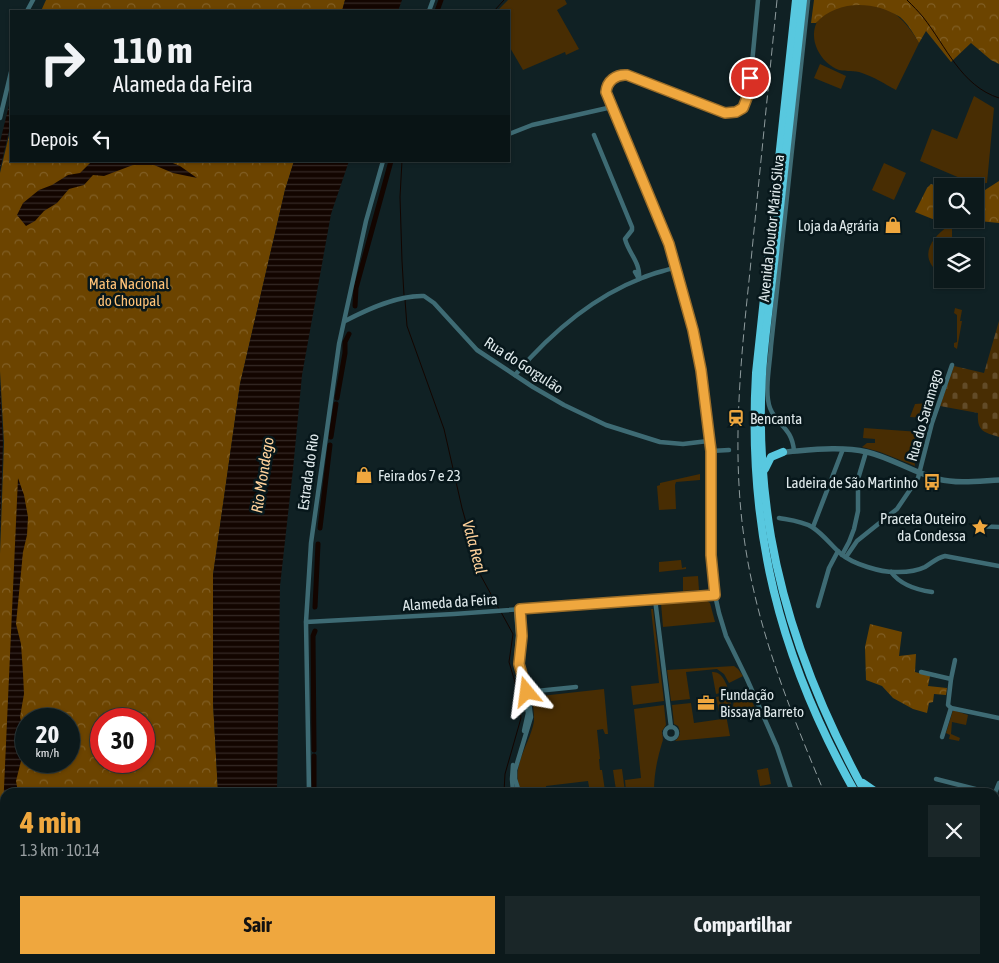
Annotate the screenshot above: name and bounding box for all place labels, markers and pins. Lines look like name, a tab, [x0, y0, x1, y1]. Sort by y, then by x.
pin	[729, 57, 771, 99]
shop icon: Loja da Agrária	[883, 215, 903, 235]
place label: Loja da Agrária	[798, 217, 879, 234]
station icon: Bencanta	[726, 408, 746, 428]
place label: Bencanta	[750, 410, 802, 427]
shop icon: Feira dos 7 e 23	[354, 465, 374, 485]
place label: Feira dos 7 e 23	[378, 467, 461, 484]
bus stop icon: Ladeira de São Martinho	[922, 472, 942, 492]
place label: Ladeira de São Martinho	[786, 474, 918, 491]
place label: Praceta Outeiro da Condessa	[880, 510, 966, 544]
place icon: Praceta Outeiro da Condessa	[970, 517, 990, 537]
place label: Fundação Bissaya Barreto	[720, 686, 804, 720]
office icon: Fundação Bissaya Barreto	[696, 693, 716, 713]

